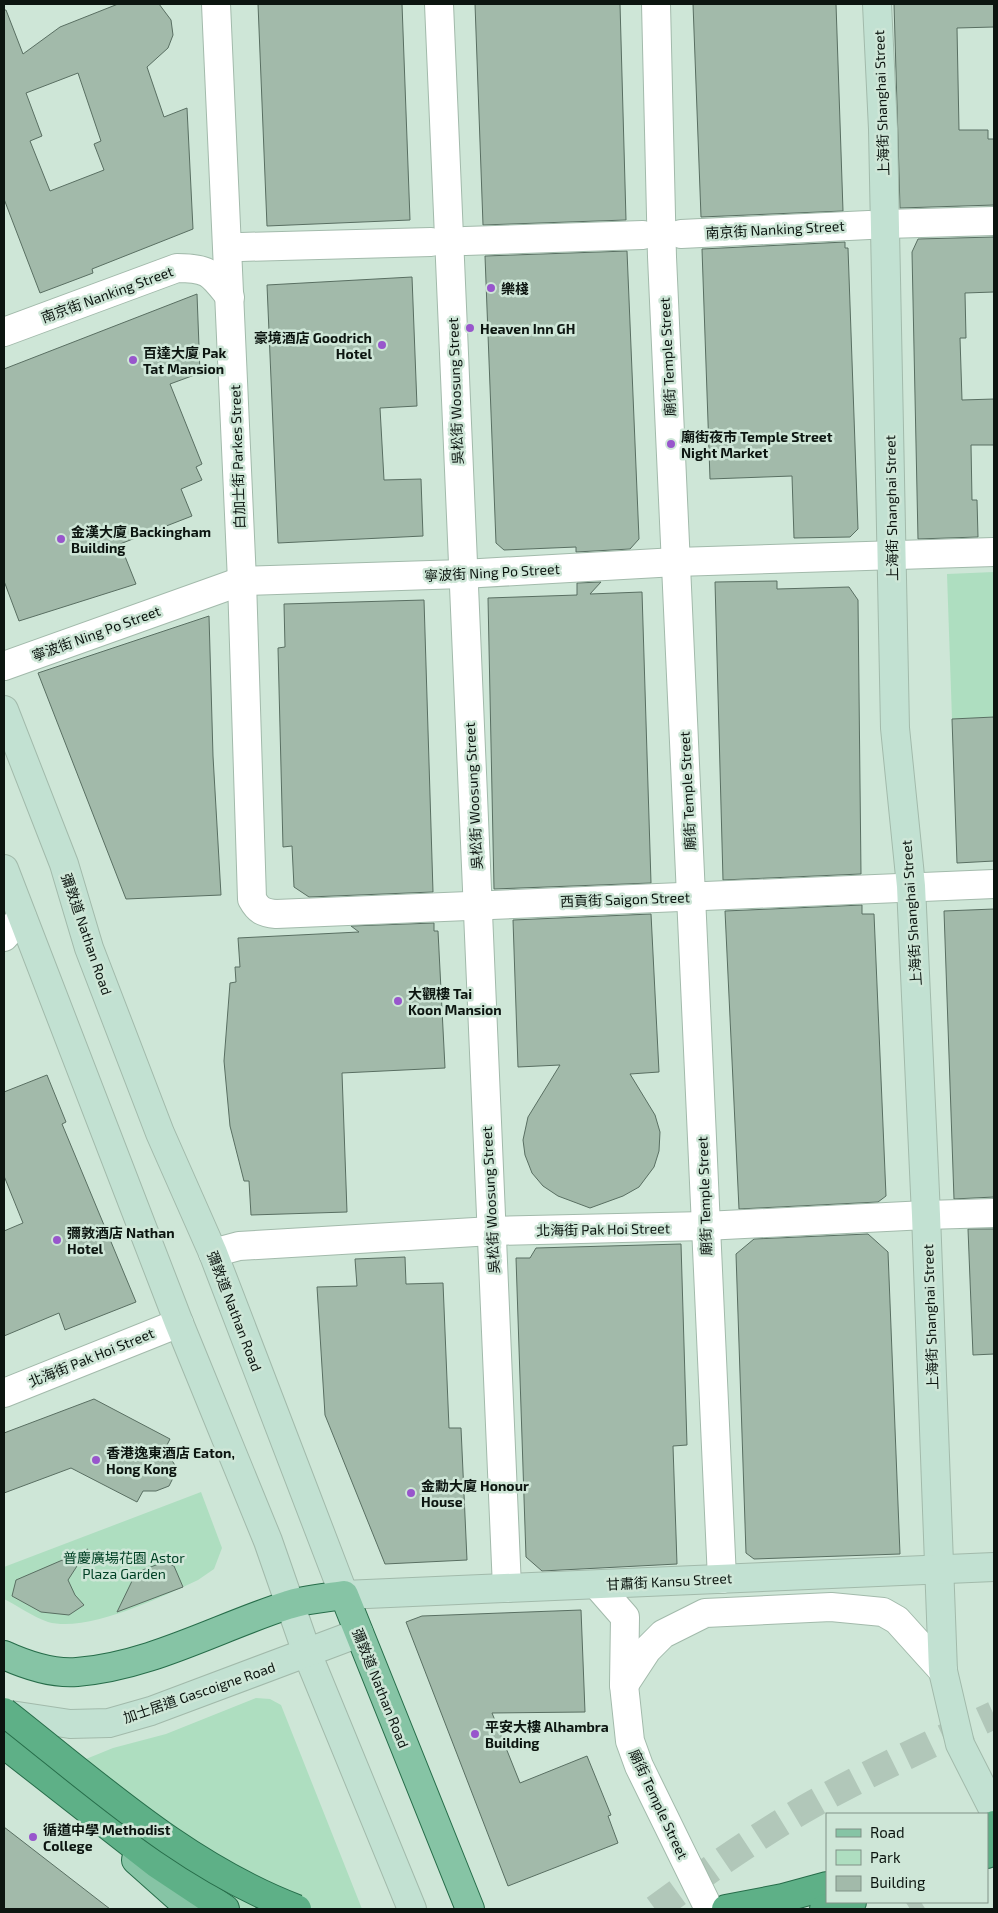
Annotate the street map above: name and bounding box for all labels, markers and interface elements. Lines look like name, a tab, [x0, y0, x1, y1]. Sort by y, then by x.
street label: 上海街 Shanghai Street	[870, 30, 892, 176]
street label: 南京街 Nanking Street	[705, 217, 845, 241]
street label: 南京街 Nanking Street	[39, 262, 175, 326]
place label: 樂棧	[501, 280, 529, 297]
marker: 樂棧	[485, 282, 497, 294]
street label: 廟街 Temple Street	[655, 297, 679, 417]
street label: 吳松街 Woosung Street	[444, 317, 466, 465]
place label: Heaven Inn GH	[480, 320, 575, 337]
marker: Heaven Inn GH	[464, 322, 476, 334]
place label: 豪境酒店 Goodrich Hotel	[254, 329, 372, 362]
marker: 豪境酒店 Goodrich Hotel	[376, 339, 388, 351]
place label: 百達大廈 Pak Tat Mansion	[143, 344, 227, 377]
marker: 百達大廈 Pak Tat Mansion	[127, 354, 139, 366]
street label: 白加士街 Parkes Street	[226, 385, 248, 529]
place label: 廟街夜市 Temple Street Night Market	[681, 428, 833, 461]
street label: 上海街 Shanghai Street	[881, 435, 901, 581]
marker: 廟街夜市 Temple Street Night Market	[665, 438, 677, 450]
place label: 金漢大廈 Backingham Building	[71, 523, 211, 556]
marker: 金漢大廈 Backingham Building	[55, 533, 67, 545]
street label: 寧波街 Ning Po Street	[424, 560, 560, 584]
street label: 寧波街 Ning Po Street	[29, 602, 163, 664]
street label: 吳松街 Woosung Street	[461, 722, 485, 870]
street label: 廟街 Temple Street	[675, 731, 699, 851]
street label: 上海街 Shanghai Street	[897, 840, 925, 986]
street label: 彌敦道 Nathan Road	[58, 871, 116, 997]
street label: 西貢街 Saigon Street	[560, 888, 690, 910]
place label: 大觀樓 Tai Koon Mansion	[408, 985, 502, 1018]
marker: 大觀樓 Tai Koon Mansion	[392, 995, 404, 1007]
street label: 吳松街 Woosung Street	[478, 1126, 502, 1274]
street label: 廟街 Temple Street	[693, 1136, 715, 1256]
street label: 北海街 Pak Hoi Street	[536, 1219, 670, 1239]
place label: 彌敦酒店 Nathan Hotel	[67, 1224, 175, 1257]
marker: 彌敦酒店 Nathan Hotel	[51, 1234, 63, 1246]
street label: 上海街 Shanghai Street	[919, 1244, 941, 1390]
street label: 彌敦道 Nathan Road	[204, 1249, 266, 1373]
street label: 北海街 Pak Hoi Street	[26, 1324, 156, 1390]
place label: 香港逸東酒店 Eaton, Hong Kong	[106, 1444, 235, 1477]
marker: 香港逸東酒店 Eaton, Hong Kong	[90, 1454, 102, 1466]
place label: 金勳大廈 Honour House	[421, 1477, 529, 1510]
marker: 金勳大廈 Honour House	[405, 1487, 417, 1499]
park label: 普慶廣場花園 Astor Plaza Garden	[63, 1549, 185, 1582]
street label: 甘肅街 Kansu Street	[605, 1569, 733, 1593]
street label: 彌敦道 Nathan Road	[349, 1626, 413, 1750]
street label: 加士居道 Gascoigne Road	[121, 1658, 277, 1726]
place label: 平安大樓 Alhambra Building	[485, 1718, 609, 1751]
marker: 平安大樓 Alhambra Building	[469, 1728, 481, 1740]
street label: 廟街 Temple Street	[626, 1746, 692, 1862]
legend	[826, 1813, 988, 1903]
place label: 循道中學 Methodist College	[43, 1821, 171, 1854]
text: Road	[870, 1823, 905, 1841]
marker: 循道中學 Methodist College	[27, 1831, 39, 1843]
text: Park	[870, 1848, 901, 1866]
text: Building	[870, 1873, 926, 1891]

